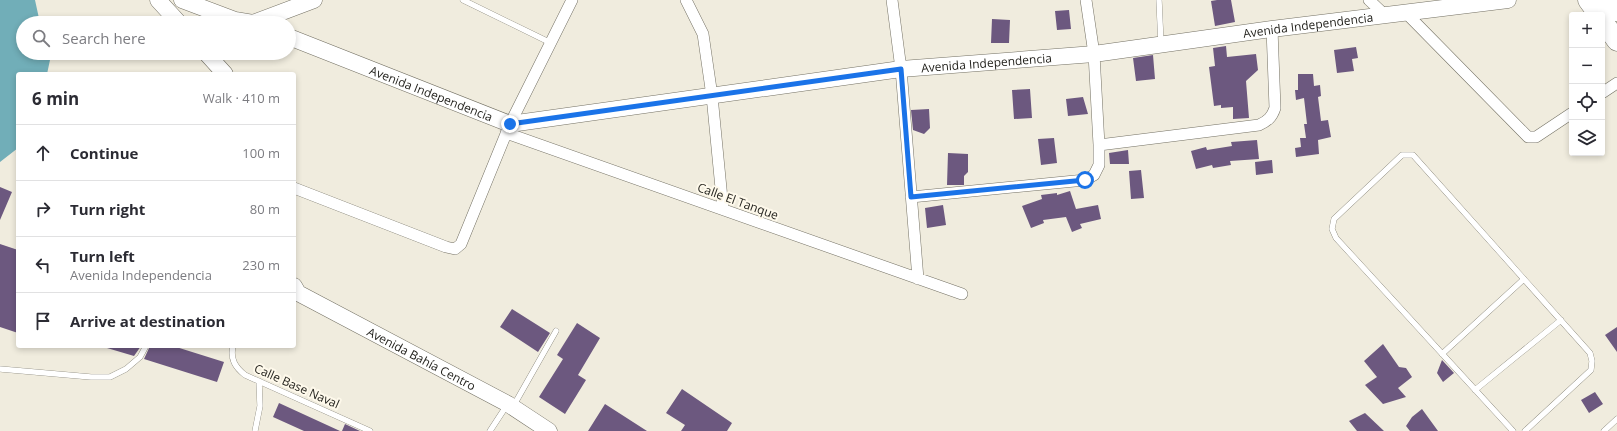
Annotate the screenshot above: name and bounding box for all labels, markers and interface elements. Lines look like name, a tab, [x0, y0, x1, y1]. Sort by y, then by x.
street label: Avenida Independencia	[1242, 8, 1374, 41]
map controls	[1569, 12, 1605, 156]
button: +	[1569, 12, 1605, 48]
search box	[16, 16, 296, 60]
icon: search	[30, 27, 52, 49]
text: Search here	[62, 28, 146, 48]
button: −	[1569, 48, 1605, 84]
street label: Avenida Independencia	[920, 49, 1052, 76]
street label: Avenida Independencia	[367, 61, 495, 125]
button: locate	[1569, 84, 1605, 120]
text: 6 min	[32, 87, 79, 110]
text: Walk · 410 m	[203, 89, 280, 107]
route end	[501, 115, 519, 133]
button: layers	[1569, 120, 1605, 156]
icon: ahead	[32, 142, 54, 164]
text: Continue	[70, 143, 138, 163]
text: 100 m	[242, 144, 280, 162]
route start	[1076, 171, 1094, 189]
street label: Calle El Tanque	[695, 178, 781, 224]
icon: right	[32, 198, 54, 220]
text: Turn right	[70, 199, 145, 219]
text: 80 m	[250, 200, 280, 218]
text: Turn left	[70, 246, 135, 266]
icon: left	[32, 254, 54, 276]
text: 230 m	[242, 256, 280, 274]
text: Avenida Independencia	[70, 266, 212, 284]
icon: arrive	[32, 310, 54, 332]
text: Arrive at destination	[70, 311, 225, 331]
street label: Avenida Bahía Centro	[364, 323, 479, 394]
street label: Calle Base Naval	[252, 360, 342, 412]

